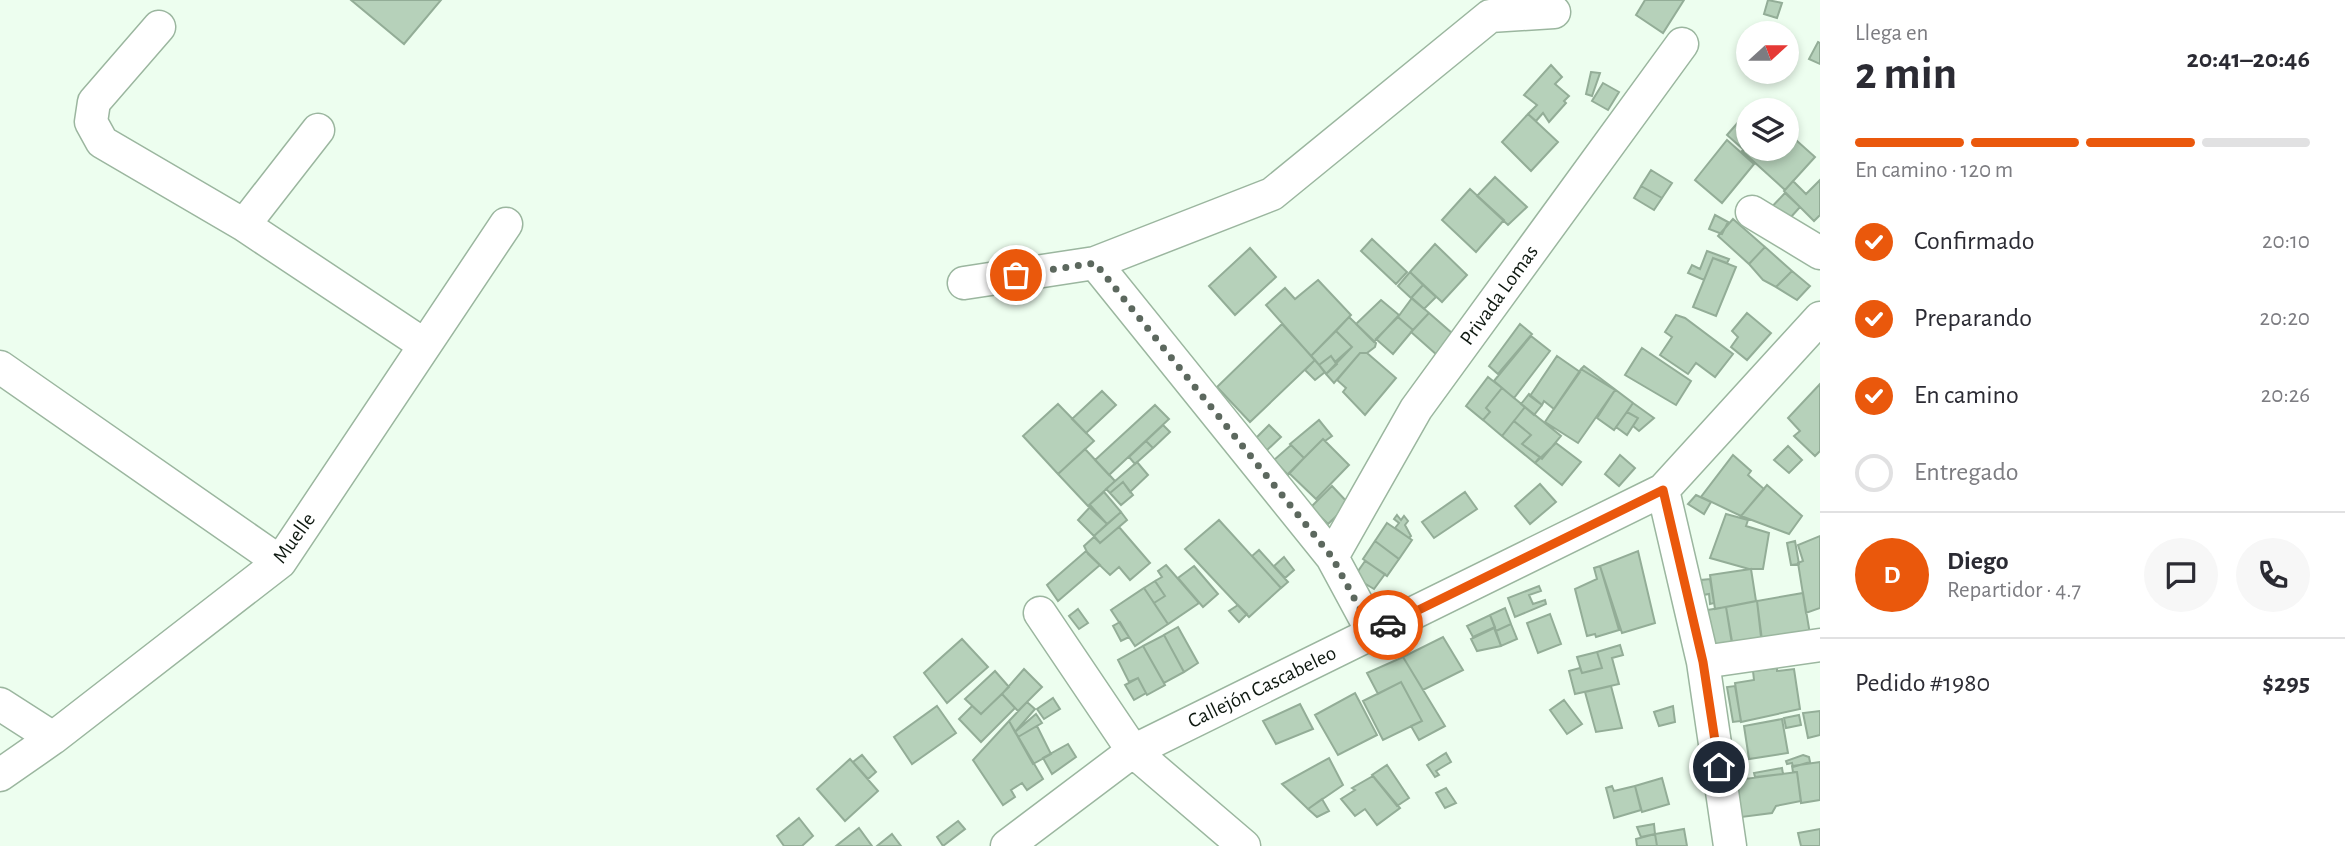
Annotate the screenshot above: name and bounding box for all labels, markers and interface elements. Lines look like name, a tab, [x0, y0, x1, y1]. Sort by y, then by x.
north arrow	[1736, 21, 1799, 84]
map controls	[1736, 21, 1799, 161]
text: Llega en	[1855, 22, 1928, 45]
text: 20:41–20:46	[2186, 46, 2310, 72]
text: 2 min	[1855, 51, 1957, 97]
button: layers	[1736, 98, 1799, 161]
text: En camino · 120 m	[1855, 159, 2013, 182]
icon: check	[1855, 223, 1893, 261]
text: Confirmado	[1914, 228, 2035, 254]
text: 20:10	[2262, 230, 2310, 253]
street label: Privada Lomas	[1456, 241, 1542, 349]
pin	[986, 245, 1046, 305]
icon: bag	[997, 256, 1035, 294]
icon: check	[1855, 300, 1893, 338]
text: Preparando	[1914, 305, 2032, 331]
text: 20:20	[2260, 307, 2310, 330]
icon: check	[1855, 377, 1893, 415]
text: En camino	[1914, 382, 2019, 408]
text: 20:26	[2261, 384, 2310, 407]
text: Entregado	[1914, 459, 2019, 485]
street label: Muelle	[269, 509, 319, 567]
button: chat	[2144, 538, 2218, 612]
button: phone	[2236, 538, 2310, 612]
text: Diego	[1947, 548, 2009, 574]
text: D	[1883, 562, 1901, 588]
text: Repartidor · 4.7	[1947, 579, 2081, 602]
courier	[1353, 590, 1423, 660]
icon: car	[1369, 606, 1407, 644]
street label: Callejón Cascabeleo	[1184, 642, 1340, 732]
text: Pedido #1980	[1855, 670, 1990, 696]
text: $295	[2262, 670, 2310, 696]
pin	[1689, 737, 1749, 797]
icon: home	[1700, 748, 1738, 786]

